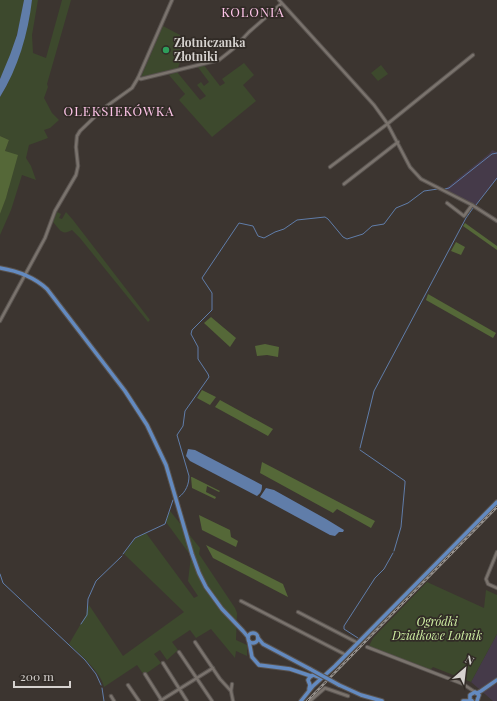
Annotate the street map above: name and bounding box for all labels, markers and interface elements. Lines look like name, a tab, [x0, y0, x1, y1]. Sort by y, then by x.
district label: KOLONIA	[221, 3, 285, 20]
place label: Złotniczanka Złotniki	[174, 34, 246, 64]
marker: Złotniczanka Złotniki	[161, 45, 171, 55]
district label: OLEKSIEKÓWKA	[64, 102, 174, 119]
park label: Ogródki Działkowe Lotnik	[391, 613, 482, 643]
north arrow	[445, 649, 485, 689]
text: N	[463, 651, 477, 668]
scale bar	[14, 663, 70, 689]
text: 200 m	[20, 668, 54, 684]

